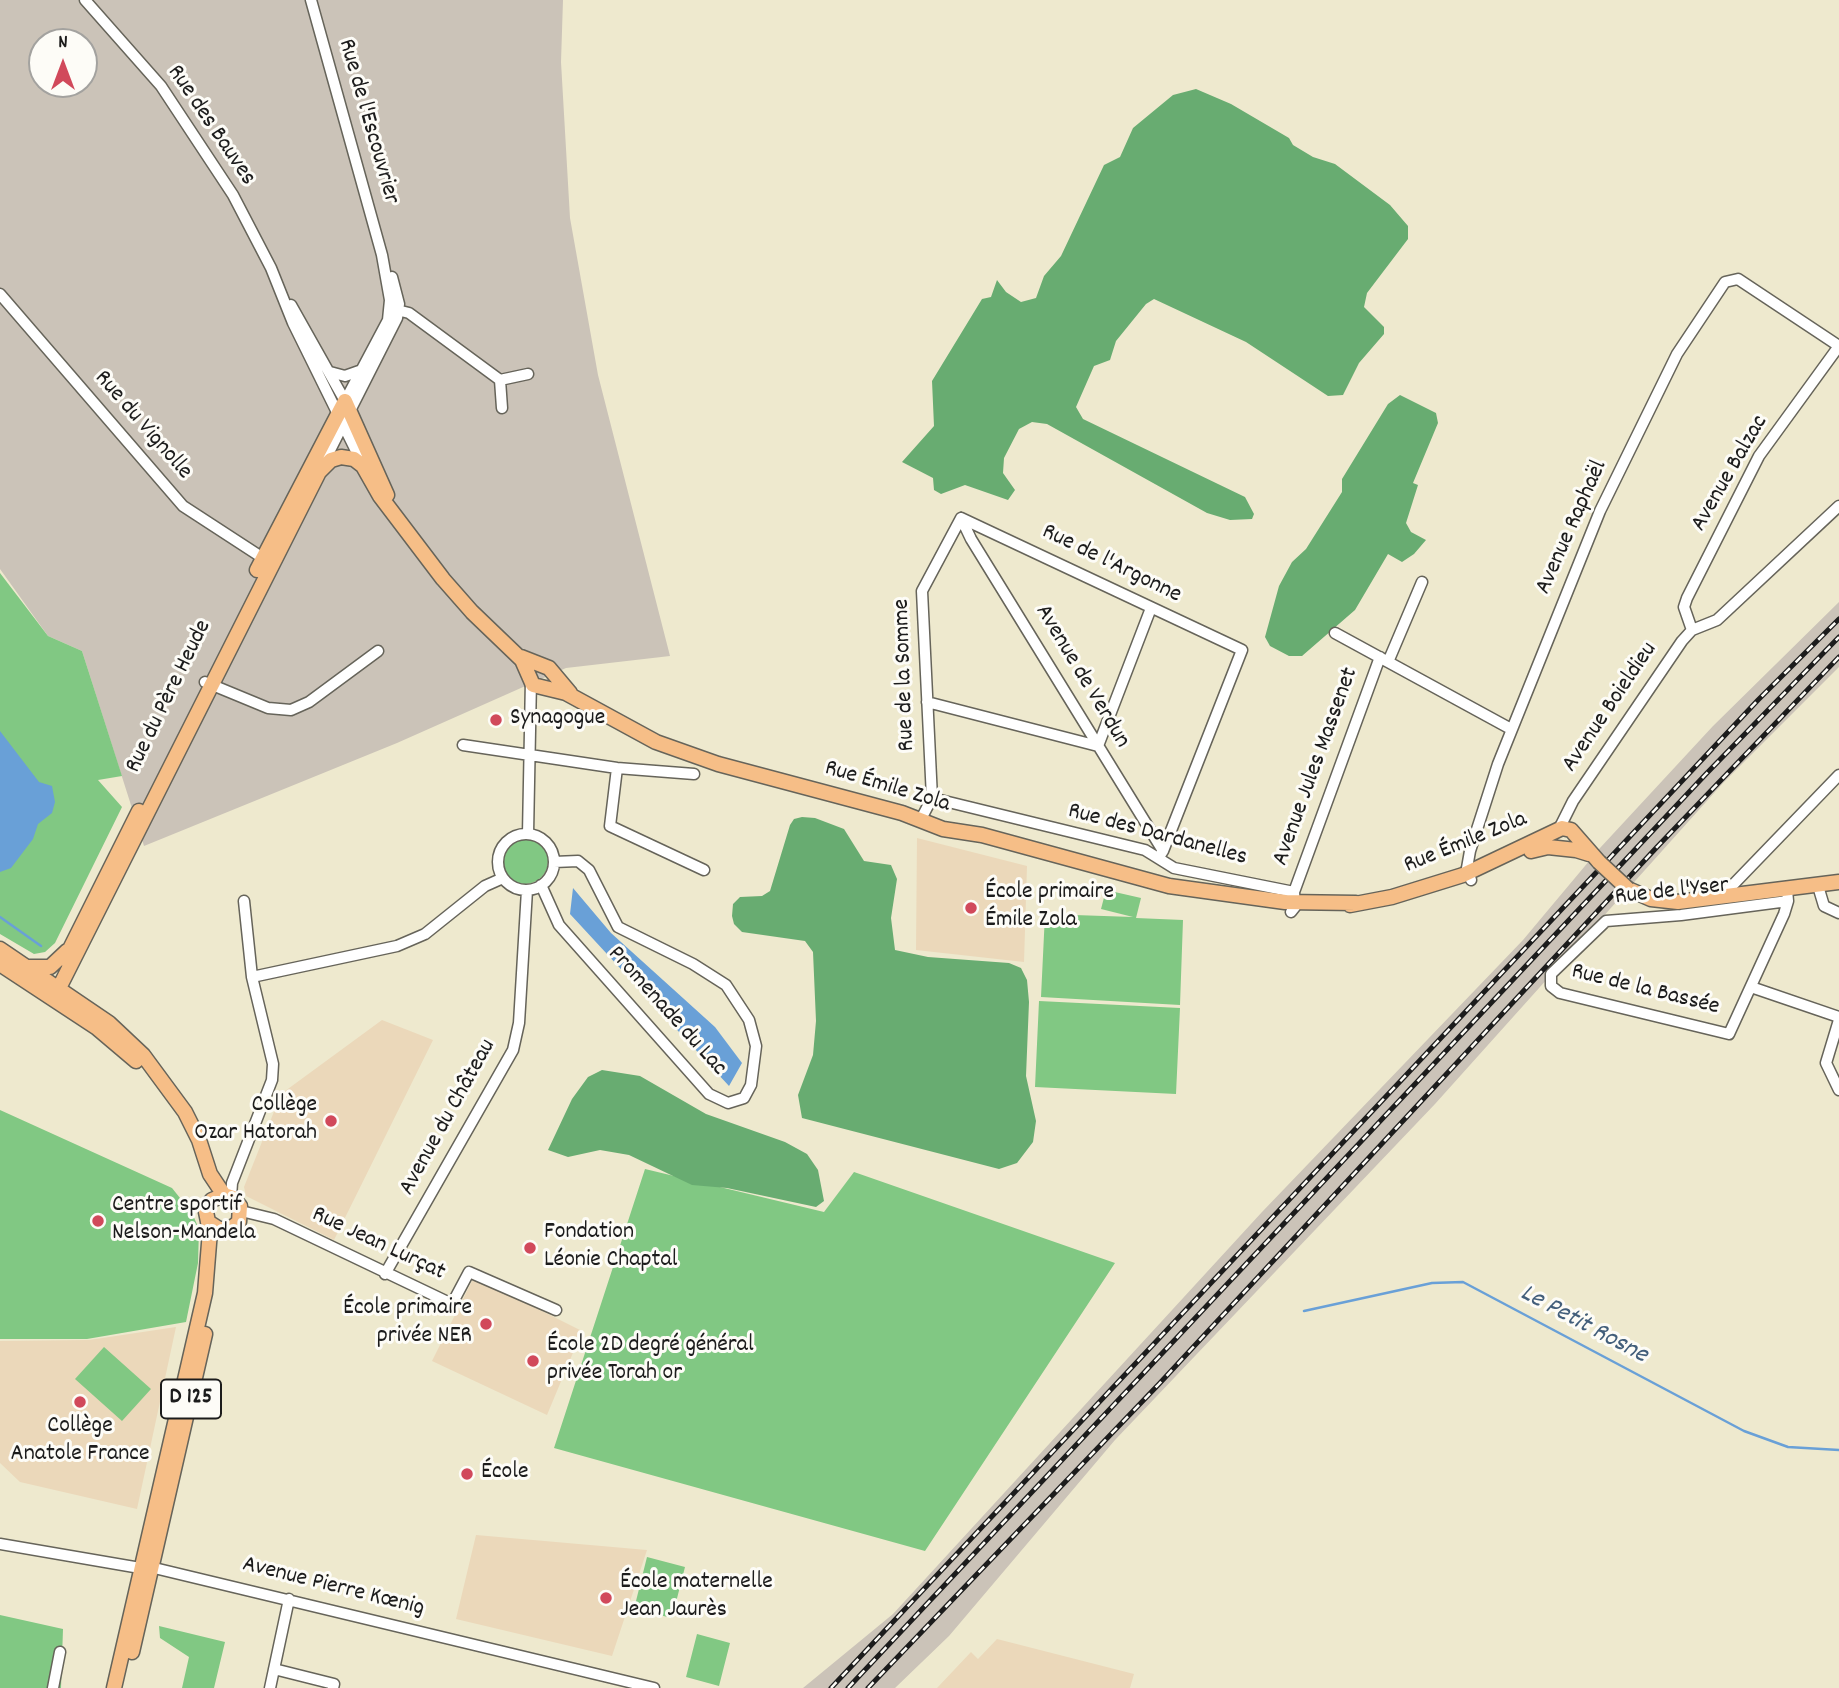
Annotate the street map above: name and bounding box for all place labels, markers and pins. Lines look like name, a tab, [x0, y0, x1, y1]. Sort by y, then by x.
place label: Synagogue	[510, 706, 605, 734]
marker: Synagogue	[488, 712, 504, 728]
place label: École primaire Émile Zola	[985, 880, 1114, 936]
marker: École primaire Émile Zola	[963, 900, 979, 916]
place label: Collège Ozar Hatorah	[194, 1093, 317, 1149]
marker: Collège Ozar Hatorah	[323, 1113, 339, 1129]
place label: Centre sportif Nelson-Mandela	[112, 1193, 255, 1249]
marker: Centre sportif Nelson-Mandela	[90, 1213, 106, 1229]
place label: Fondation Léonie Chaptal	[544, 1220, 677, 1276]
marker: Fondation Léonie Chaptal	[522, 1240, 538, 1256]
place label: École primaire privée NER	[343, 1296, 472, 1352]
marker: École primaire privée NER	[478, 1316, 494, 1332]
place label: École 2D degré général privée Torah or	[547, 1333, 754, 1389]
marker: École 2D degré général privée Torah or	[525, 1353, 541, 1369]
marker: Collège Anatole France	[72, 1394, 88, 1410]
place label: Collège Anatole France	[11, 1414, 149, 1470]
place label: École	[481, 1460, 528, 1488]
marker: École	[459, 1466, 475, 1482]
place label: École maternelle Jean Jaurès	[620, 1570, 773, 1626]
marker: École maternelle Jean Jaurès	[598, 1590, 614, 1606]

